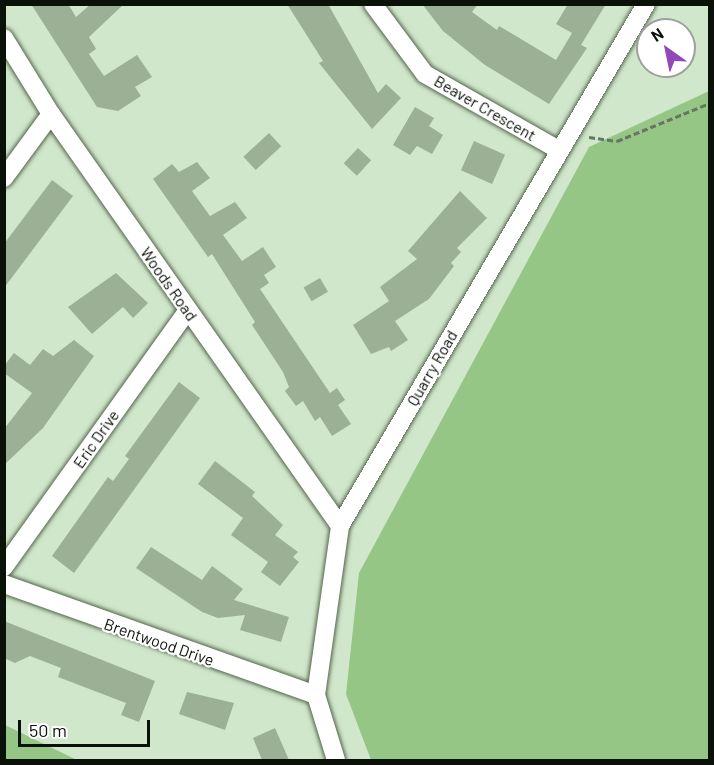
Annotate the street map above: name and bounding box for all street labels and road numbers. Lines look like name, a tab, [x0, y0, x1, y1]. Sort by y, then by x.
street label: Beaver Crescent	[431, 71, 539, 145]
street label: Woods Road	[137, 243, 201, 325]
street label: Quarry Road	[403, 327, 461, 409]
street label: Eric Drive	[69, 406, 123, 472]
street label: Brentwood Drive	[101, 614, 217, 670]

